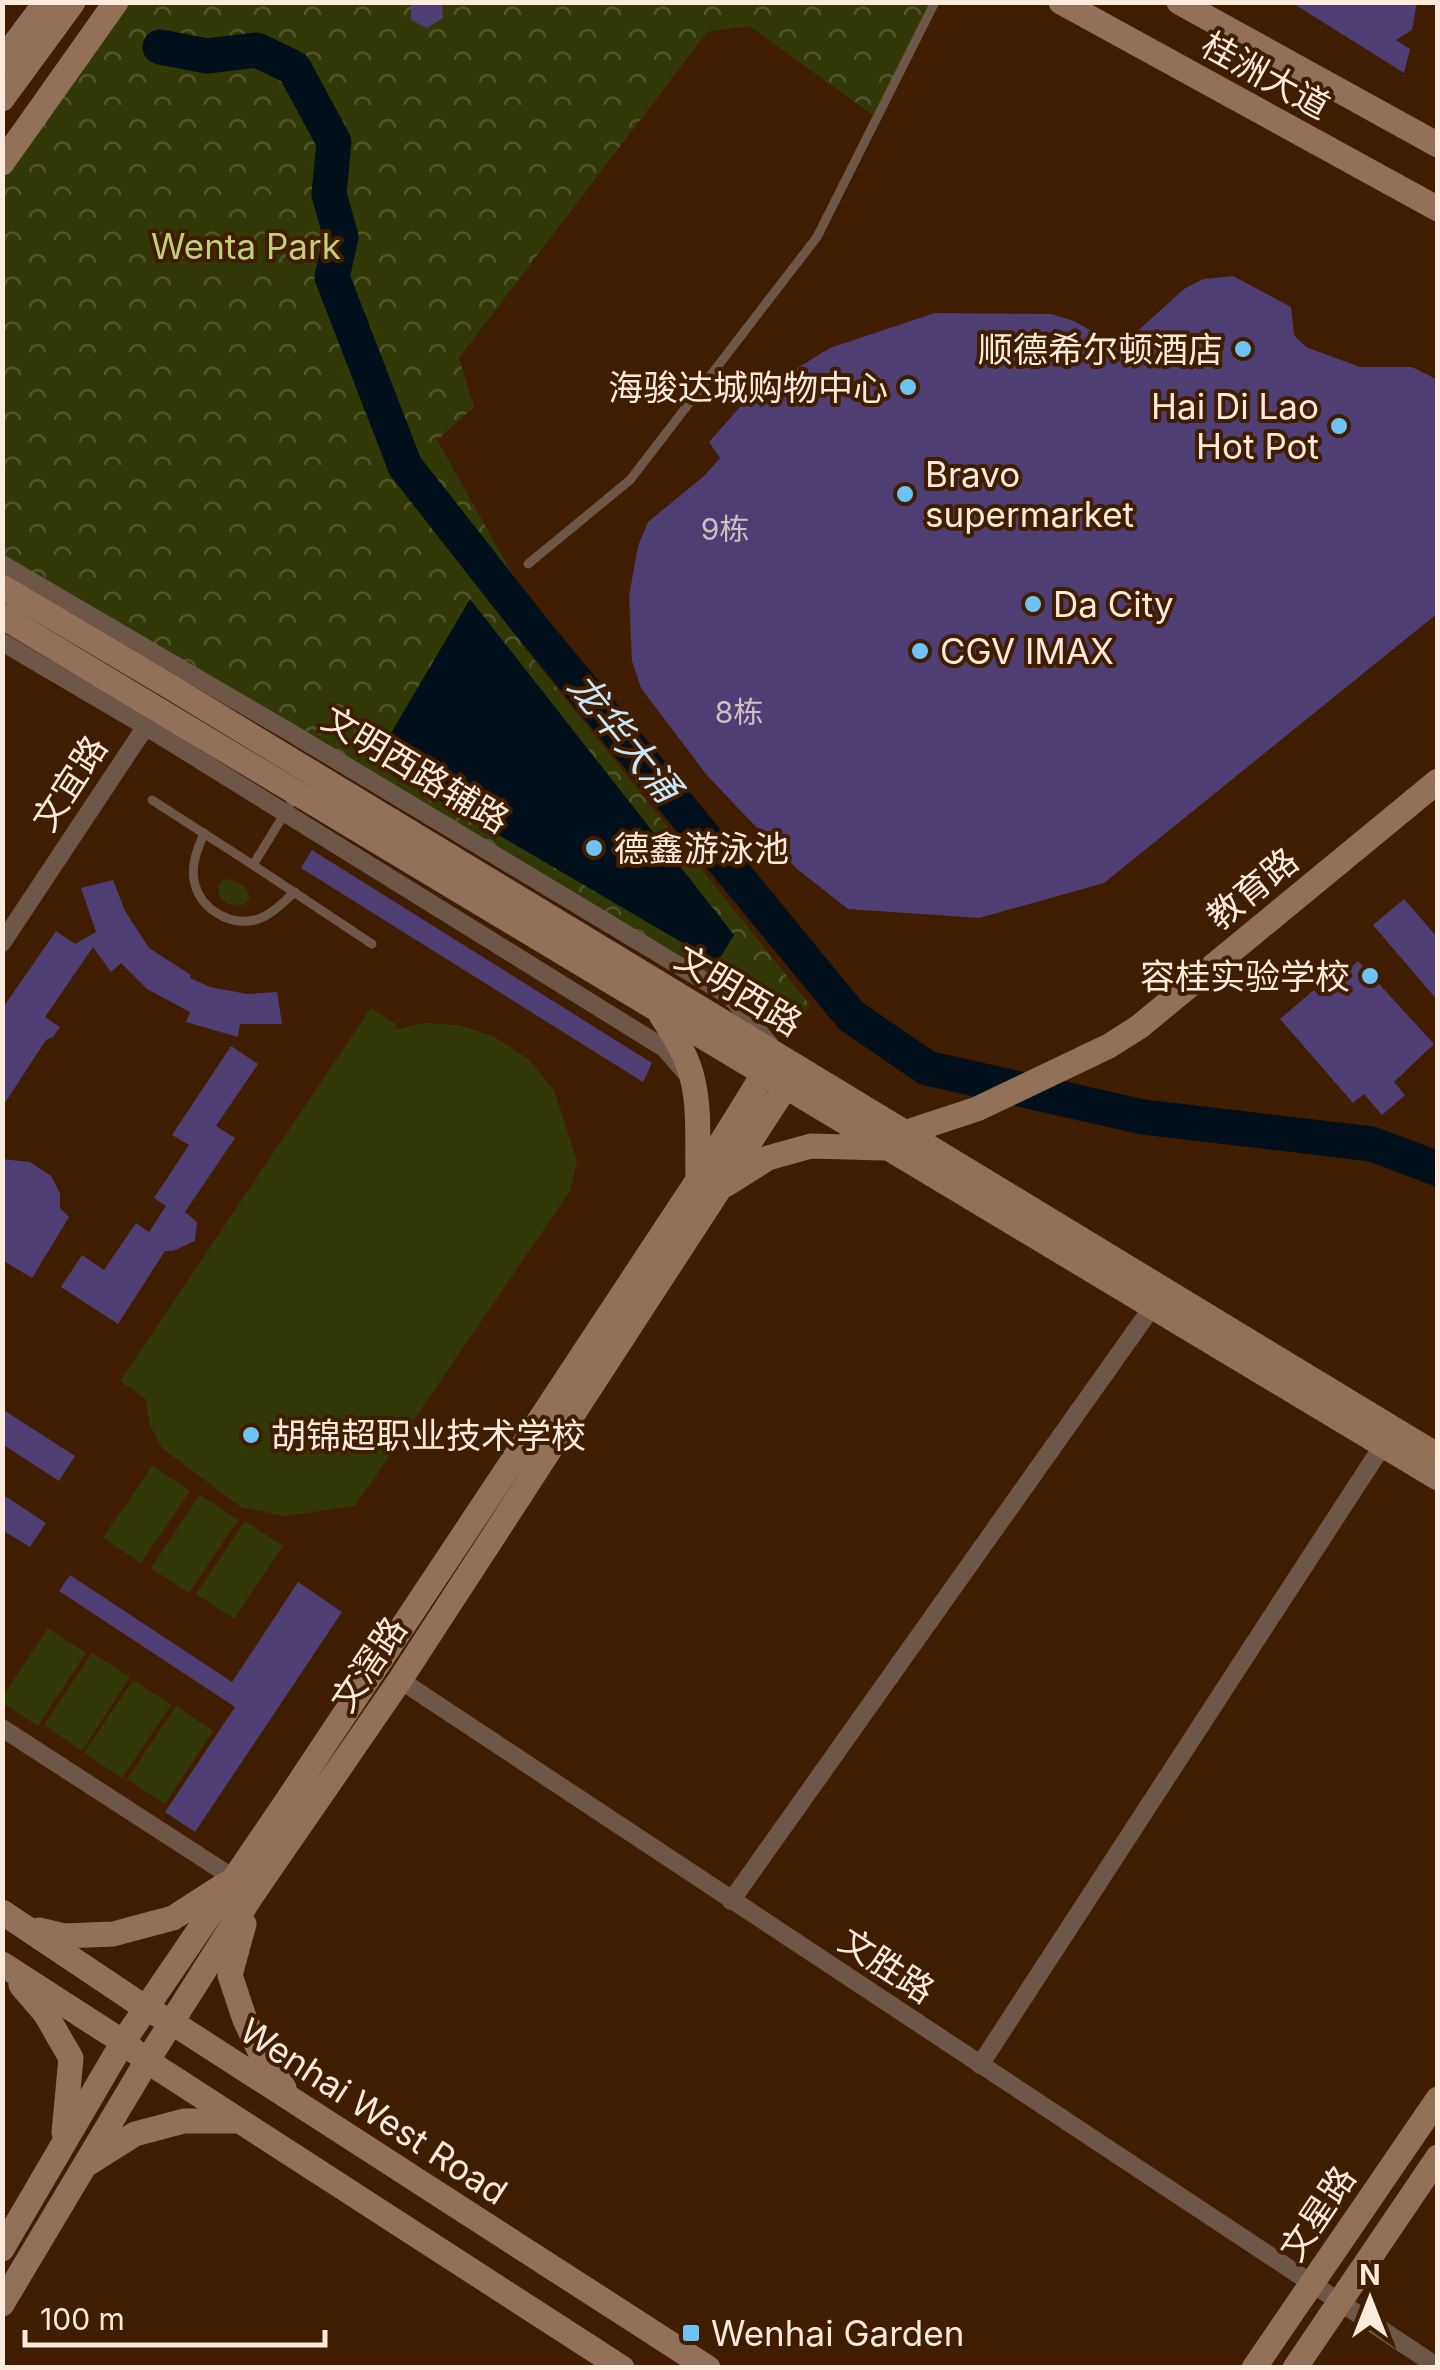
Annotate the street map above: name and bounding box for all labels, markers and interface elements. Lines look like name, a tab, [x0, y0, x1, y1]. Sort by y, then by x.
street label: 桂洲大道	[1195, 23, 1337, 127]
park label: Wenta Park	[151, 225, 341, 267]
place label: 顺德希尔顿酒店	[978, 328, 1223, 370]
marker: 顺德希尔顿酒店	[1232, 338, 1254, 360]
place label: 海骏达城购物中心	[608, 366, 888, 408]
marker: 海骏达城购物中心	[897, 376, 919, 398]
place label: Hai Di Lao Hot Pot	[1151, 385, 1319, 467]
marker: Hai Di Lao Hot Pot	[1328, 415, 1350, 437]
place label: Bravo supermarket	[925, 453, 1134, 535]
marker: Bravo supermarket	[894, 483, 916, 505]
house number: 9栋	[701, 511, 749, 547]
place label: Da City	[1053, 583, 1174, 625]
marker: Da City	[1022, 593, 1044, 615]
place label: CGV IMAX	[940, 630, 1114, 672]
marker: CGV IMAX	[909, 640, 931, 662]
water label: 龙华大涌	[559, 663, 693, 814]
house number: 8栋	[715, 694, 763, 730]
street label: 文明西路辅路	[315, 697, 517, 841]
street label: 文宜路	[23, 728, 115, 838]
place label: 德鑫游泳池	[614, 827, 789, 869]
marker: 德鑫游泳池	[583, 837, 605, 859]
street label: 教育路	[1198, 839, 1306, 937]
street label: 文明西路	[668, 936, 810, 1044]
place label: 容桂实验学校	[1140, 955, 1350, 997]
marker: 容桂实验学校	[1359, 965, 1381, 987]
place label: 胡锦超职业技术学校	[271, 1414, 586, 1456]
marker: 胡锦超职业技术学校	[240, 1424, 262, 1446]
street label: 文滘路	[321, 1609, 415, 1719]
street label: 文胜路	[832, 1919, 942, 2011]
street label: Wenhai West Road	[233, 2009, 515, 2213]
street label: 文星路	[1270, 2158, 1364, 2268]
north arrow	[1320, 2250, 1420, 2350]
text: N	[1359, 2258, 1381, 2292]
scale bar	[25, 2285, 325, 2347]
text: 100 m	[40, 2301, 125, 2337]
place label: Wenhai Garden	[711, 2312, 964, 2354]
marker: Wenhai Garden	[680, 2322, 702, 2344]

